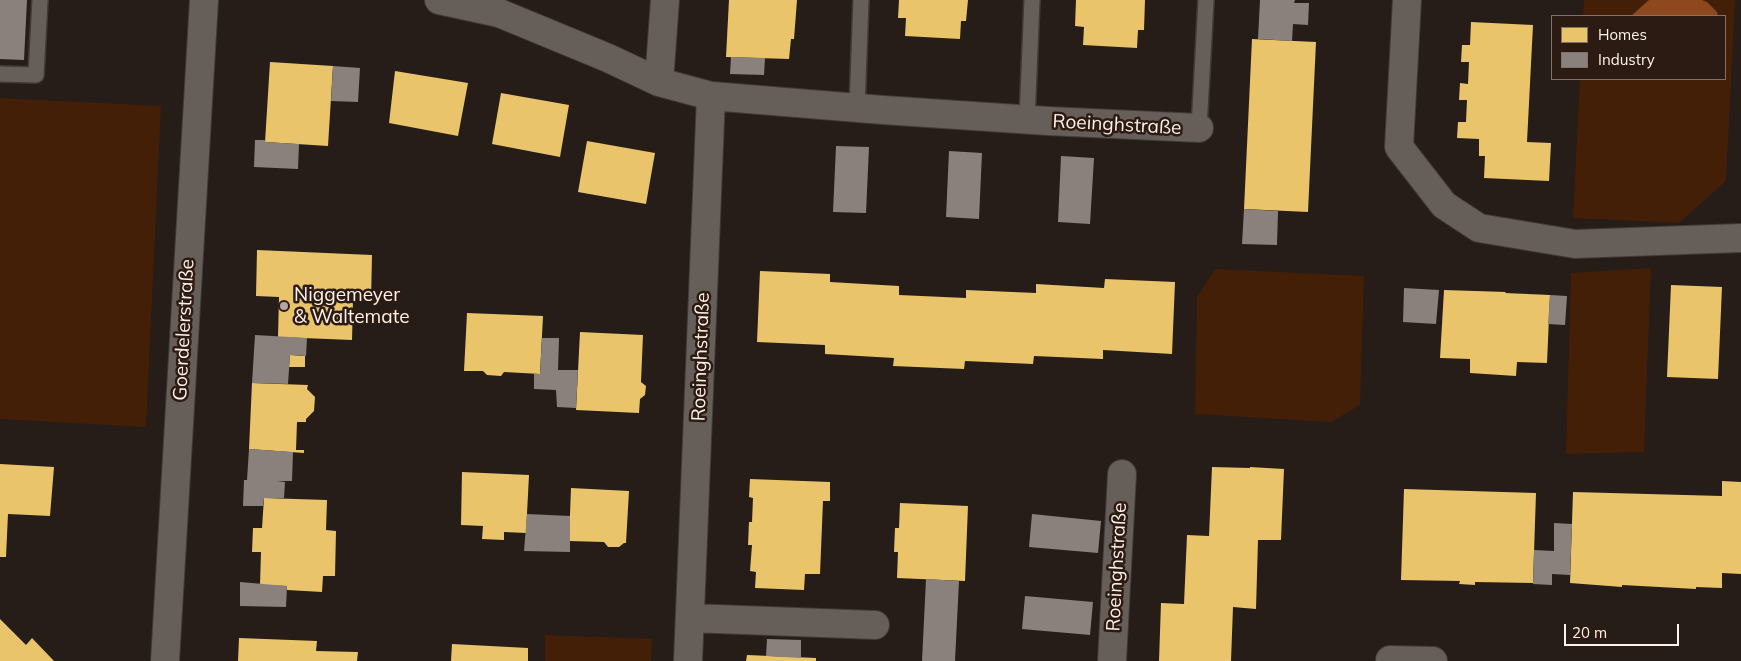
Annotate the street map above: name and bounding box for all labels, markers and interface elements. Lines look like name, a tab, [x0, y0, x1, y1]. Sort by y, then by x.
legend	[1551, 15, 1726, 80]
text: Homes	[1598, 25, 1647, 44]
text: Industry	[1598, 50, 1655, 69]
street label: Roeinghstraße	[1052, 110, 1182, 140]
street label: Goerdelerstraße	[169, 259, 199, 401]
place label: Niggemeyer & Waltemate	[294, 284, 410, 328]
street label: Roeinghstraße	[687, 292, 715, 422]
marker: Niggemeyer & Waltemate	[278, 300, 290, 312]
street label: Roeinghstraße	[1102, 502, 1132, 632]
scale bar	[1566, 614, 1681, 646]
text: 20 m	[1572, 623, 1607, 642]

